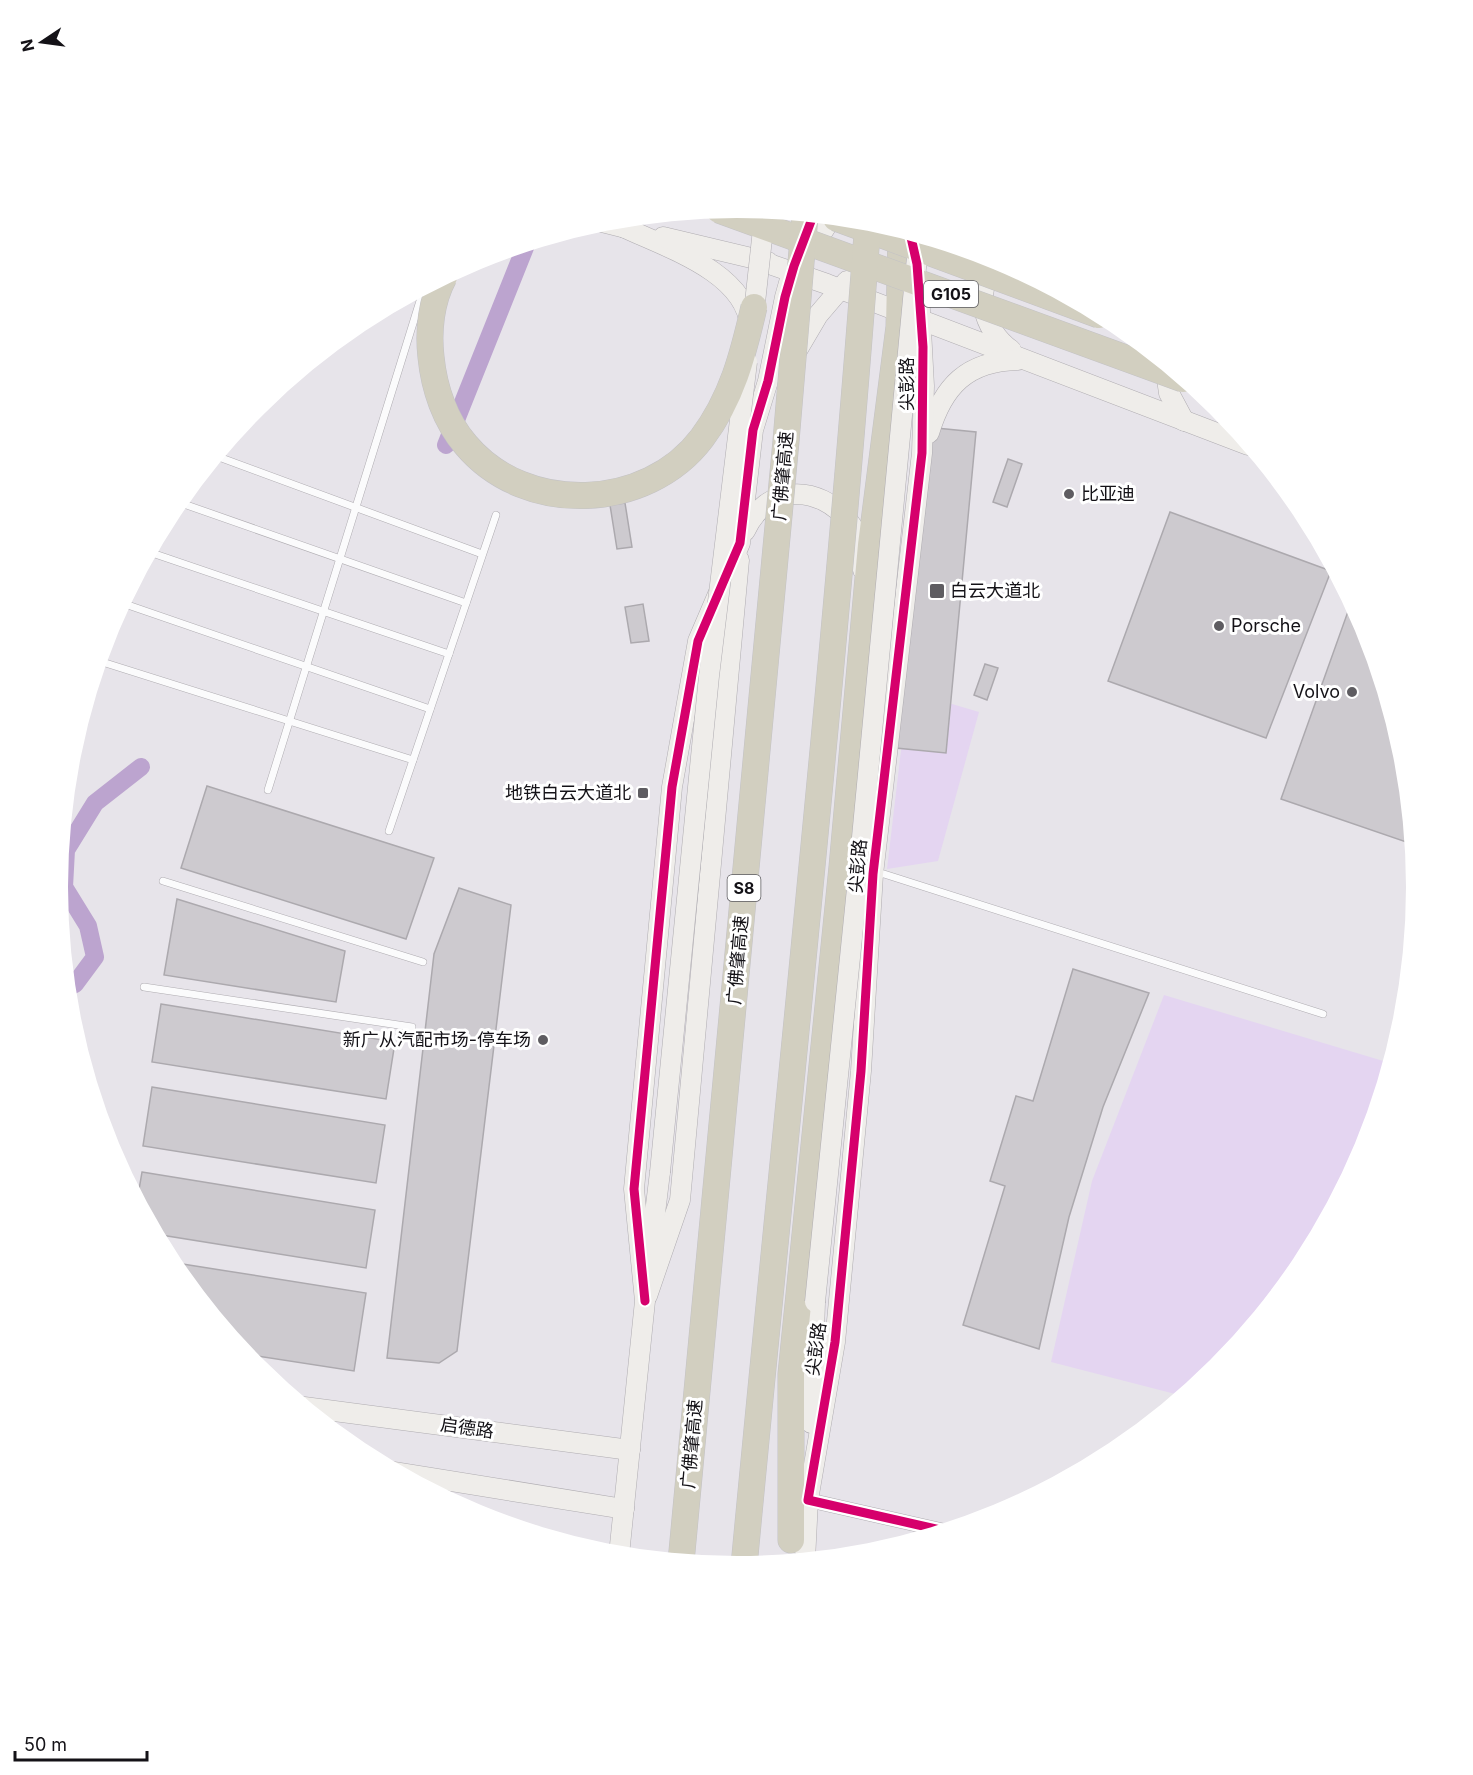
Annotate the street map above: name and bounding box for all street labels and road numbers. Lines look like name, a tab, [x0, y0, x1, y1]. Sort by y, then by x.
road number: G105	[924, 281, 978, 307]
street label: 尖彭路	[896, 357, 917, 411]
street label: 广佛肇高速	[768, 430, 797, 522]
street label: 尖彭路	[845, 838, 870, 894]
road number: S8	[728, 875, 760, 901]
street label: 广佛肇高速	[723, 914, 752, 1006]
street label: 尖彭路	[801, 1321, 830, 1377]
street label: 广佛肇高速	[677, 1398, 706, 1490]
street label: 启德路	[439, 1413, 495, 1442]

